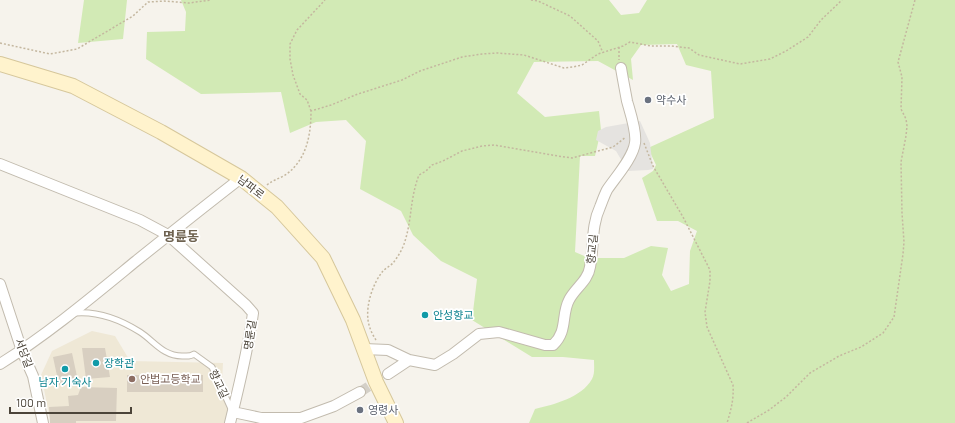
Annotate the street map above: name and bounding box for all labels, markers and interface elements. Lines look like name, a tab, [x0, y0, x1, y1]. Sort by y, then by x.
place label: 약수사	[656, 93, 686, 106]
marker: 약수사	[643, 95, 653, 105]
street label: 남파로	[235, 172, 267, 201]
district label: 명륜동	[163, 228, 199, 244]
street label: 향교길	[583, 233, 600, 265]
place label: 안성향교	[433, 308, 473, 321]
marker: 안성향교	[420, 310, 430, 320]
street label: 명륜길	[241, 319, 258, 351]
street label: 서당길	[13, 336, 36, 369]
place label: 장학관	[104, 356, 134, 369]
marker: 장학관	[91, 358, 101, 368]
marker: 남자 기숙사	[60, 364, 70, 374]
street label: 향교길	[207, 367, 232, 400]
place label: 안법고등학교	[140, 372, 201, 385]
marker: 안법고등학교	[127, 374, 137, 384]
place label: 남자 기숙사	[39, 375, 91, 388]
scale bar	[10, 389, 131, 415]
text: 100 m	[16, 395, 46, 409]
place label: 영령사	[368, 403, 398, 416]
marker: 영령사	[355, 405, 365, 415]

